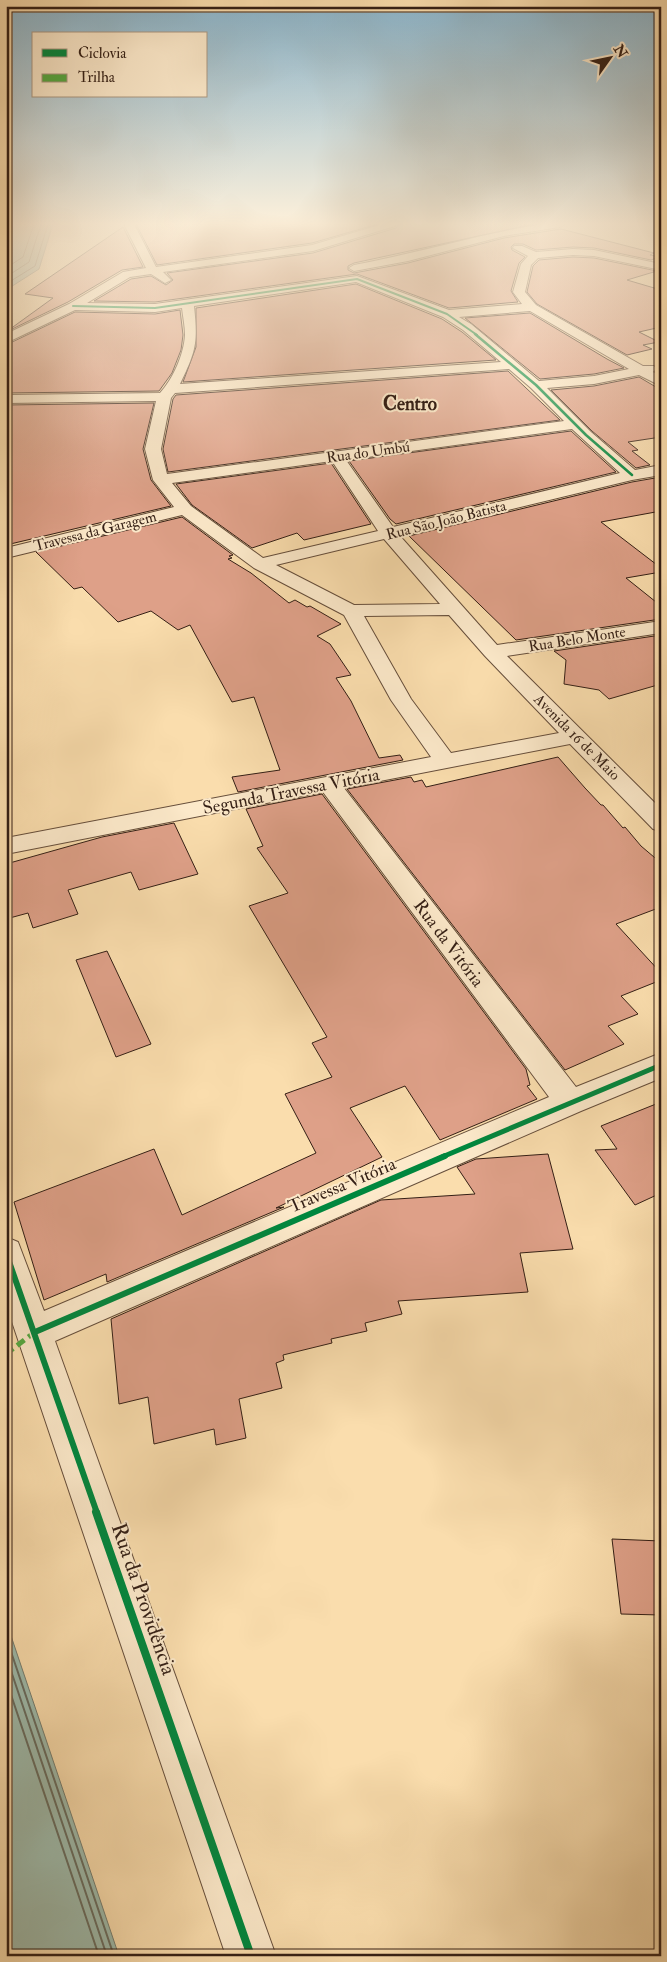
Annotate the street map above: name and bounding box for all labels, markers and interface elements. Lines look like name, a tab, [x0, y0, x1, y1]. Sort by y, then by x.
legend	[32, 32, 208, 98]
north arrow	[584, 32, 634, 82]
text: N	[609, 40, 631, 61]
text: Ciclovia	[78, 44, 127, 63]
text: Trilha	[78, 68, 116, 87]
district label: Centro	[383, 392, 437, 416]
street label: Rua do Umbú	[325, 437, 411, 468]
street label: Rua São João Batista	[384, 496, 509, 546]
street label: Travessa da Garagem	[32, 507, 159, 556]
street label: Rua Belo Monte	[527, 622, 627, 657]
street label: Avenida 16 de Maio	[529, 689, 624, 785]
street label: Segunda Travessa Vitória	[201, 763, 382, 820]
street label: Rua da Vitória	[408, 895, 489, 992]
street label: Travessa Vitória	[285, 1152, 400, 1218]
street label: Rua da Providência	[105, 1520, 182, 1679]

